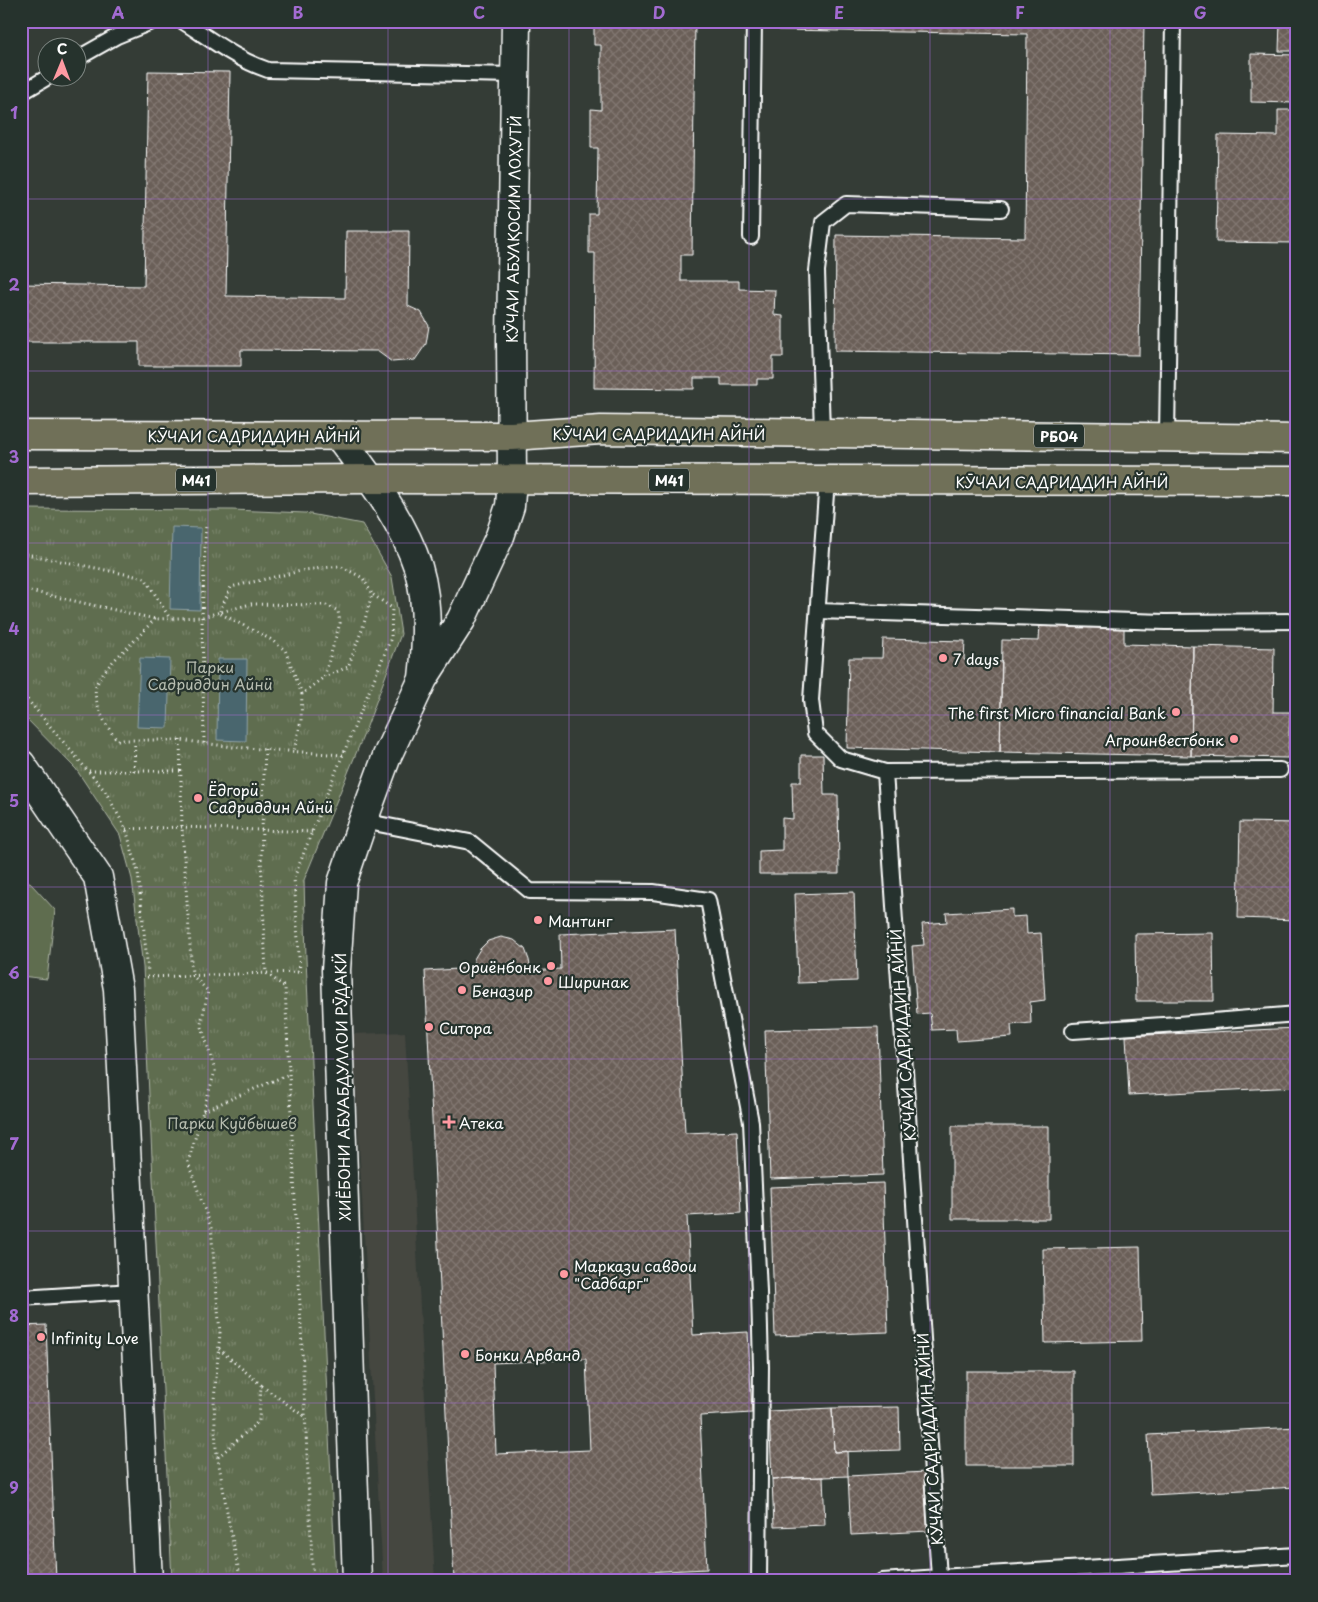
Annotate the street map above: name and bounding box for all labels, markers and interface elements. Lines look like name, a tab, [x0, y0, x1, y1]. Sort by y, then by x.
text: A	[112, 0, 125, 24]
text: B	[293, 0, 304, 24]
text: C	[473, 0, 485, 24]
text: D	[653, 0, 665, 24]
text: E	[834, 0, 844, 24]
text: F	[1015, 0, 1025, 24]
text: G	[1193, 0, 1207, 24]
north arrow	[38, 38, 88, 88]
text: С	[57, 38, 68, 59]
text: 1	[10, 100, 18, 124]
street label: КӮЧАИ АБУЛҚОСИМ ЛОҲУТӢ	[500, 115, 526, 343]
text: 2	[8, 272, 20, 296]
street label: КӮЧАИ САДРИДДИН АЙНӢ	[553, 422, 765, 445]
street label: КӮЧАИ САДРИДДИН АЙНӢ	[148, 424, 360, 447]
road number: РБ04	[1034, 424, 1084, 448]
text: 3	[9, 444, 19, 468]
road number: M41	[176, 468, 216, 492]
road number: M41	[649, 468, 689, 492]
street label: КӮЧАИ САДРИДДИН АЙНӢ	[956, 470, 1168, 493]
text: 4	[9, 616, 20, 640]
place label: 7 days	[953, 647, 999, 670]
marker: 7 days	[937, 652, 949, 664]
park label: Парки Садриддин Айнӣ	[147, 655, 273, 695]
place label: The first Micro financial Bank	[948, 701, 1166, 724]
marker: The first Micro financial Bank	[1170, 706, 1182, 718]
place label: Агроинвестбонк	[1105, 728, 1224, 751]
marker: Агроинвестбонк	[1228, 733, 1240, 745]
place label: Ёдгорӣ Садриддин Айнӣ	[208, 778, 333, 818]
text: 5	[9, 788, 19, 812]
marker: Ёдгорӣ Садриддин Айнӣ	[192, 792, 204, 804]
place label: Мантинг	[548, 909, 613, 932]
marker: Мантинг	[532, 914, 544, 926]
street label: КӮЧАИ САДРИДДИН АЙНӢ	[883, 928, 921, 1142]
street label: ХИЁБОНИ АБУАБДУЛЛОИ РӮДАКӢ	[328, 953, 356, 1221]
place label: Ориёнбонк	[459, 955, 541, 978]
text: 6	[8, 960, 20, 984]
marker: Ориёнбонк	[545, 960, 557, 972]
place label: Ширинак	[558, 970, 629, 993]
marker: Ширинак	[542, 975, 554, 987]
place label: Беназир	[472, 979, 533, 1002]
marker: Беназир	[456, 984, 468, 996]
place label: Ситора	[439, 1016, 492, 1039]
marker: Ситора	[423, 1021, 435, 1033]
park label: Парки Куйбышев	[167, 1111, 297, 1134]
place label: Атека	[459, 1111, 504, 1134]
marker: Атека	[443, 1116, 455, 1128]
text: 7	[9, 1131, 19, 1155]
place label: Маркази савдои "Садбарг"	[574, 1254, 697, 1294]
marker: Маркази савдои "Садбарг"	[558, 1268, 570, 1280]
text: 8	[9, 1303, 19, 1327]
place label: Infinity Love	[51, 1326, 139, 1349]
marker: Infinity Love	[35, 1331, 47, 1343]
street label: КӮЧАИ САДРИДДИН АЙНӢ	[910, 1332, 948, 1546]
place label: Бонки Арванд	[475, 1343, 580, 1366]
marker: Бонки Арванд	[459, 1348, 471, 1360]
text: 9	[9, 1475, 19, 1499]

